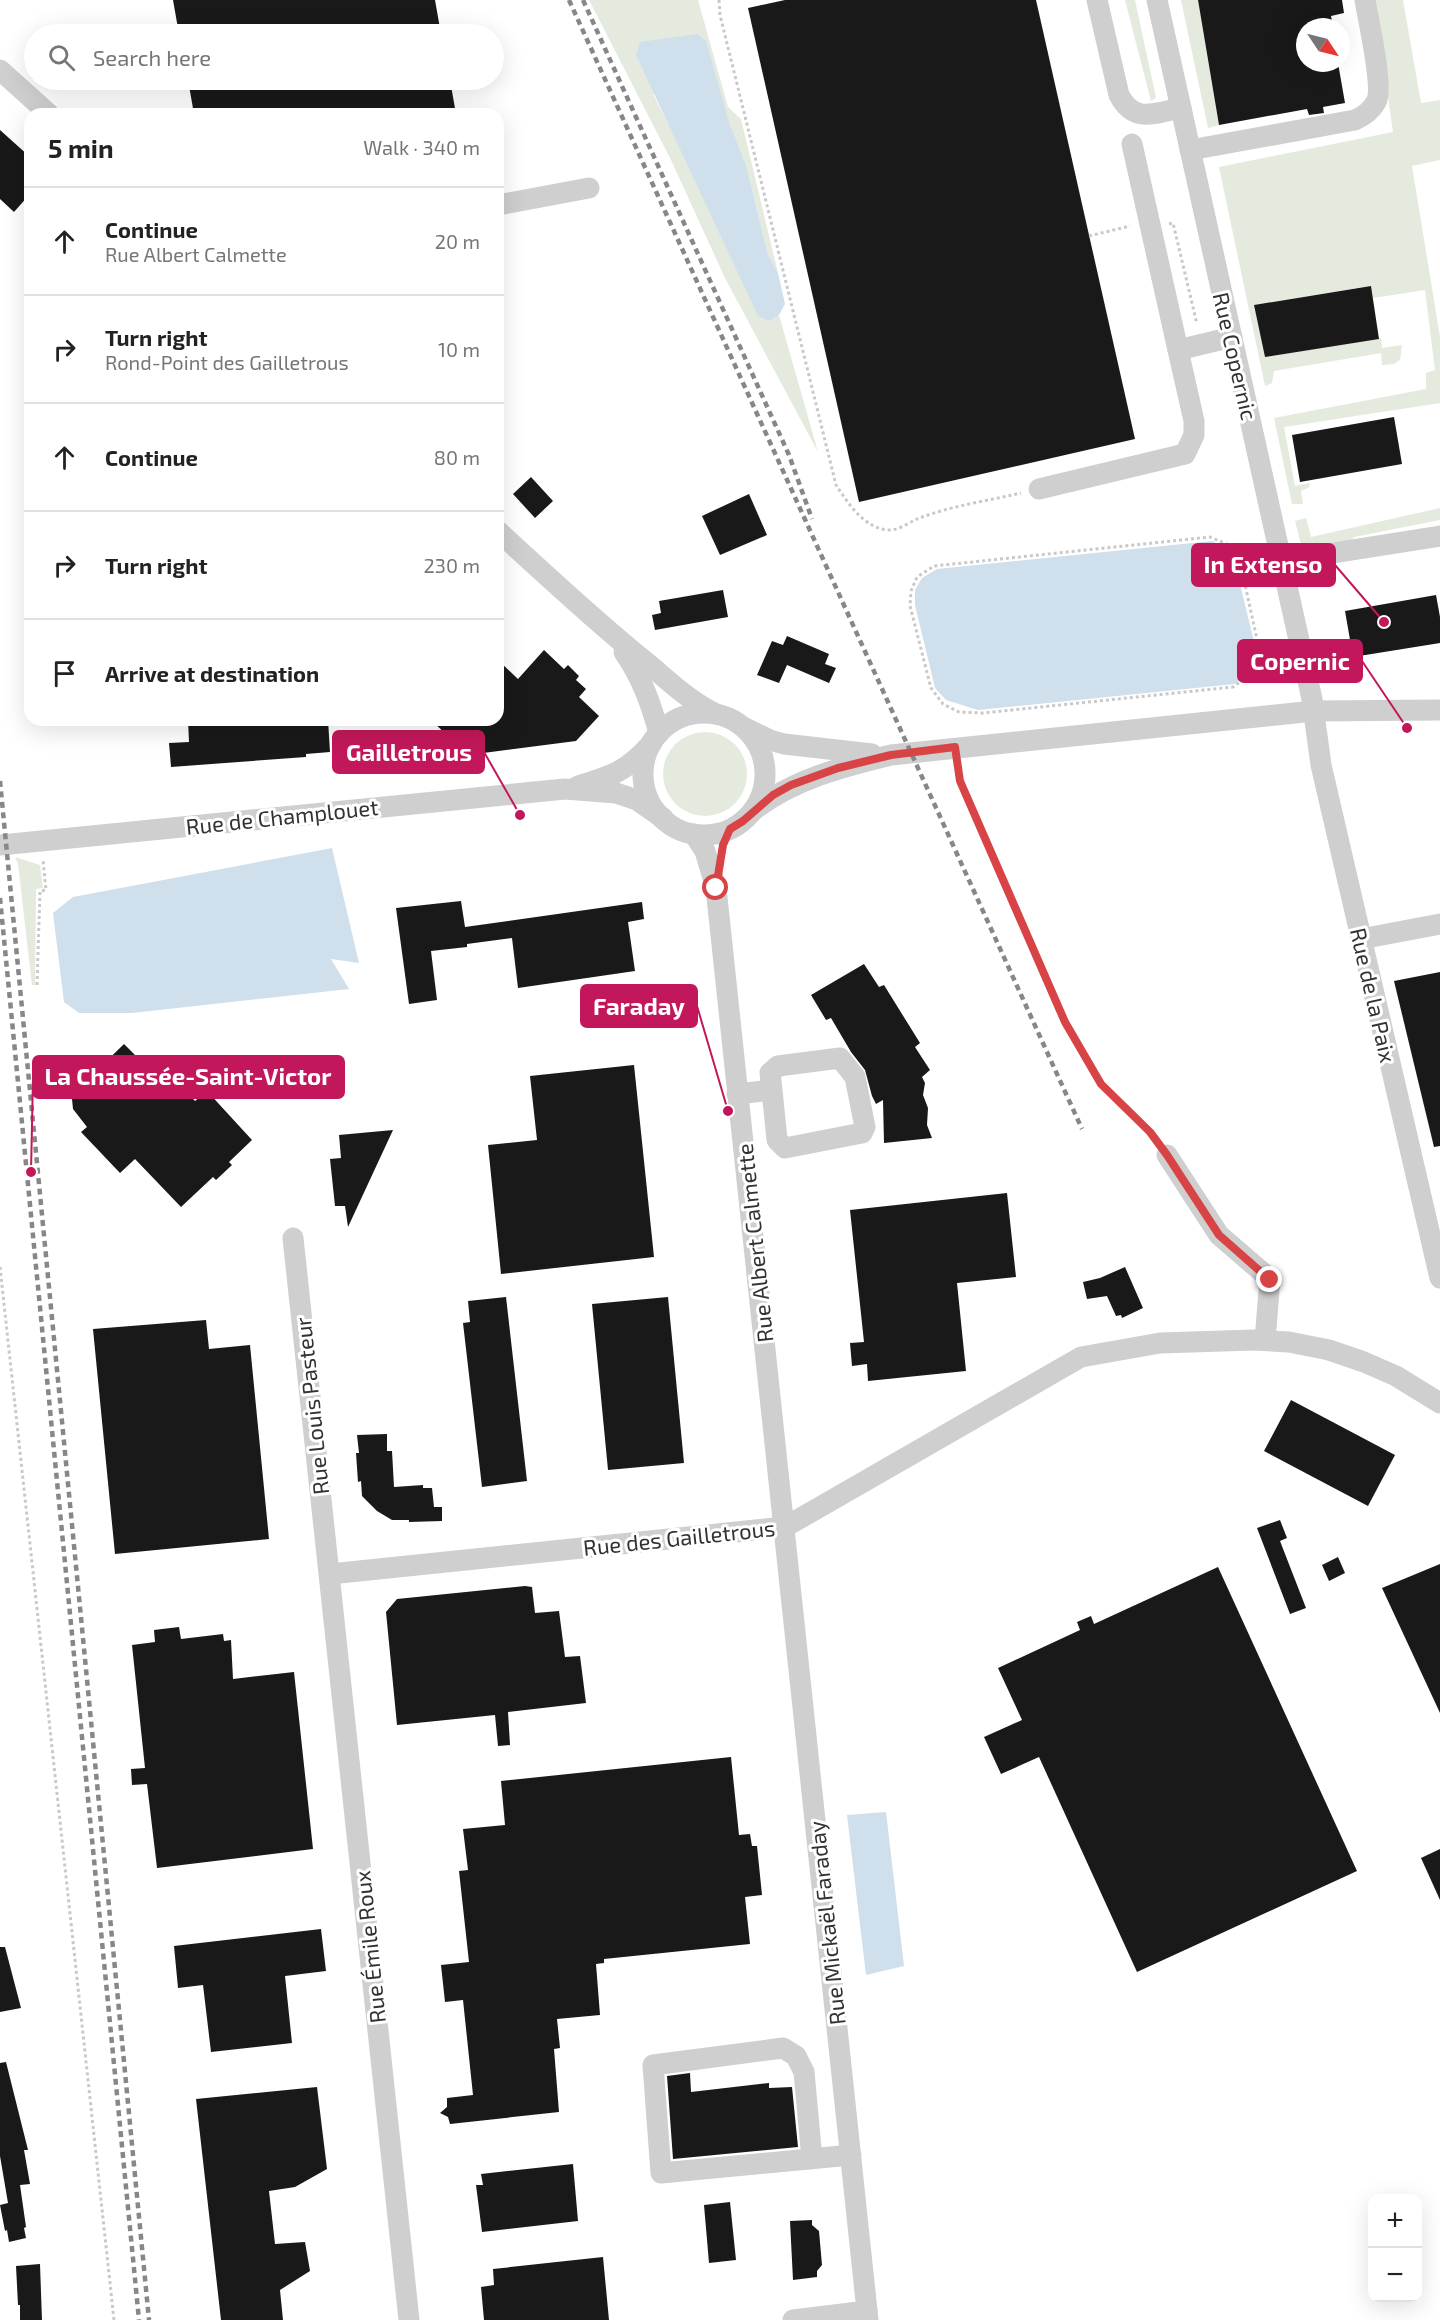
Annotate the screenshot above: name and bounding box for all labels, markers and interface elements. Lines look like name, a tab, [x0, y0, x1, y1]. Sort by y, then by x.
north arrow	[1296, 18, 1350, 72]
search box	[24, 24, 504, 90]
icon: search	[45, 41, 78, 74]
text: Search here	[93, 44, 211, 70]
text: 5 min	[48, 132, 114, 163]
text: Walk · 340 m	[363, 135, 480, 159]
text: Continue	[105, 216, 198, 242]
icon: ahead	[48, 225, 81, 258]
text: 20 m	[435, 229, 480, 253]
text: Rue Albert Calmette	[105, 242, 287, 266]
street label: Rue Copernic	[1209, 290, 1263, 422]
text: Turn right	[105, 324, 207, 350]
icon: right	[48, 333, 81, 366]
text: 10 m	[438, 337, 480, 361]
text: Rond-Point des Gailletrous	[105, 350, 349, 374]
icon: ahead	[48, 441, 81, 474]
text: Continue	[105, 444, 198, 470]
text: 80 m	[434, 445, 480, 469]
callout: In Extenso	[1192, 544, 1335, 586]
icon: right	[48, 549, 81, 582]
text: In Extenso	[1204, 549, 1322, 578]
text: Turn right	[105, 552, 207, 578]
text: 230 m	[424, 553, 480, 577]
callout: Copernic	[1238, 640, 1362, 682]
text: Copernic	[1250, 646, 1350, 675]
icon: arrive	[48, 657, 81, 690]
text: Arrive at destination	[105, 660, 319, 686]
callout: Gailletrous	[333, 731, 484, 773]
text: Gailletrous	[346, 737, 472, 766]
street label: Rue de Champlouet	[184, 793, 380, 839]
route start	[702, 874, 728, 900]
street label: Rue de la Paix	[1346, 925, 1402, 1065]
callout: Faraday	[581, 985, 697, 1027]
text: Faraday	[593, 991, 685, 1020]
callout: La Chaussée-Saint-Victor	[33, 1056, 344, 1098]
text: La Chaussée-Saint-Victor	[44, 1061, 332, 1090]
street label: Rue Albert Calmette	[731, 1142, 777, 1344]
route end	[1256, 1266, 1282, 1292]
street label: Rue Louis Pasteur	[289, 1316, 333, 1496]
street label: Rue des Gailletrous	[582, 1514, 776, 1560]
street label: Rue Mickaël Faraday	[802, 1819, 850, 2026]
street label: Rue Émile Roux	[348, 1869, 390, 2025]
map controls	[1368, 2194, 1422, 2302]
button: +	[1368, 2194, 1422, 2248]
button: −	[1368, 2248, 1422, 2302]

